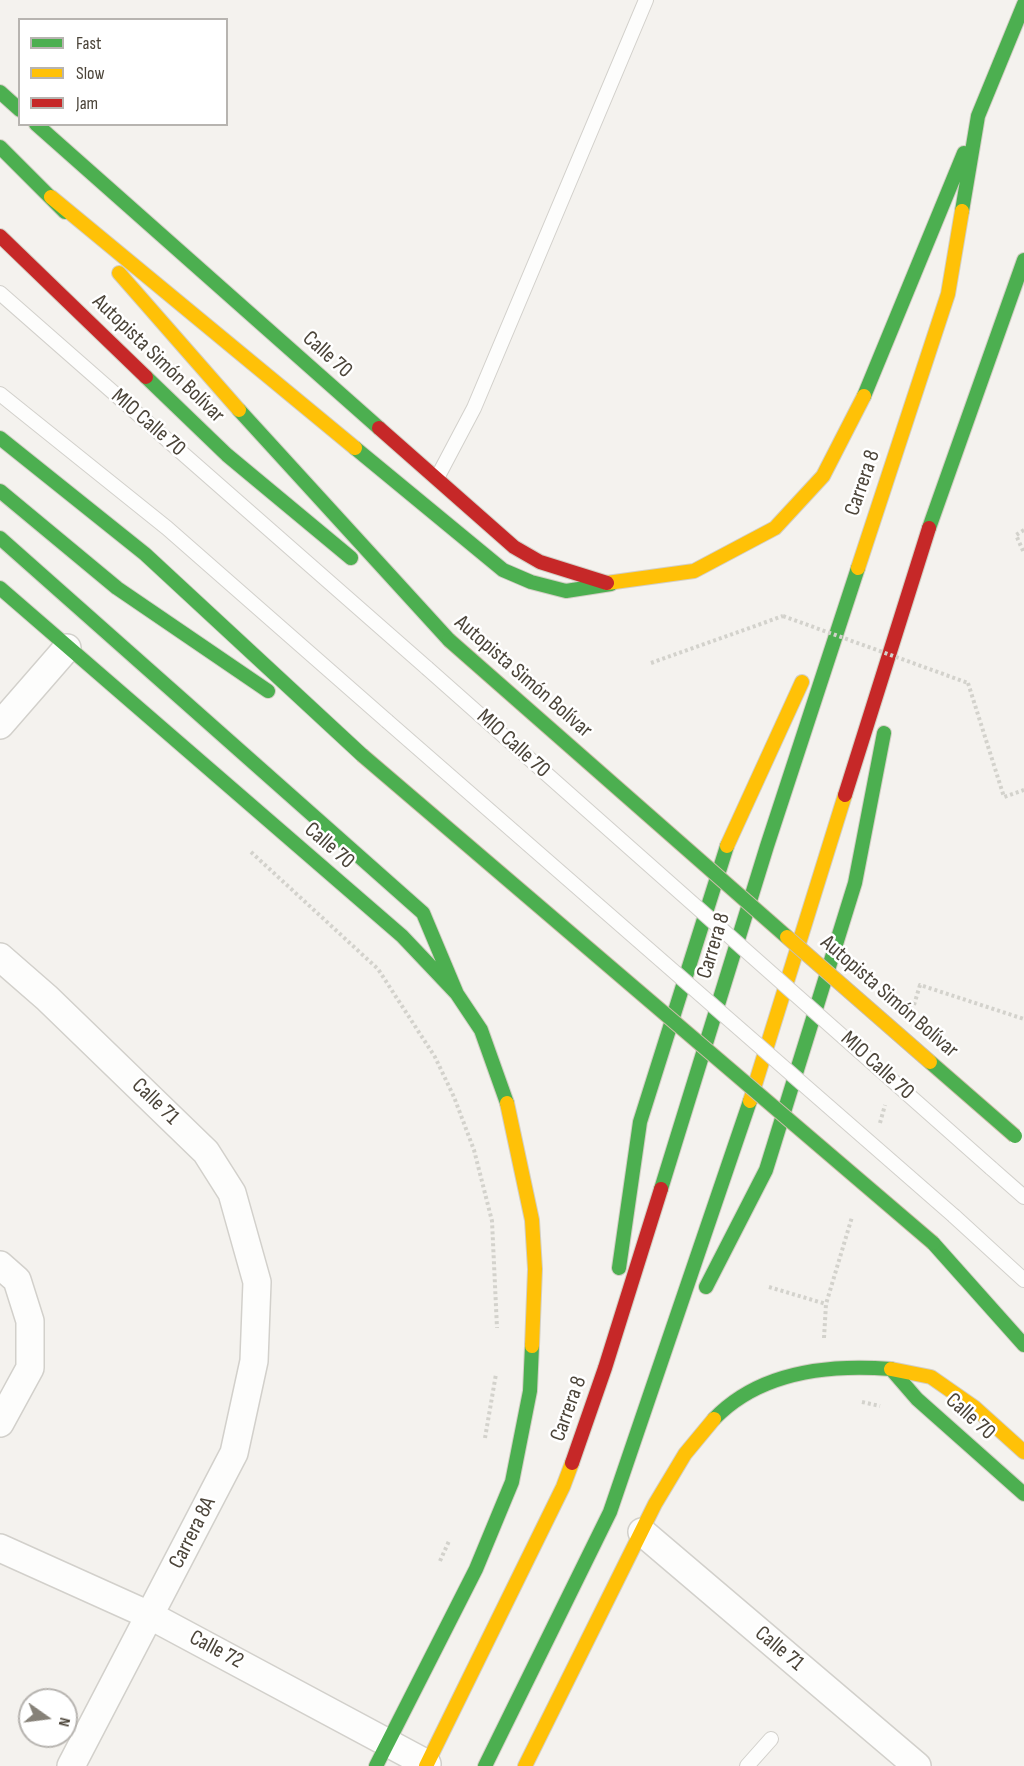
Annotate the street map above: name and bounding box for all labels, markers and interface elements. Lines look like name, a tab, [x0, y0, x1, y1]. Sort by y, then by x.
legend	[18, 18, 228, 126]
text: Fast	[76, 33, 101, 54]
text: Slow	[76, 63, 105, 84]
text: Jam	[76, 93, 98, 114]
street label: Autopista Simón Bolívar	[86, 289, 230, 429]
street label: Calle 70	[297, 326, 357, 384]
street label: MIO Calle 70	[105, 384, 191, 462]
street label: Carrera 8	[840, 447, 886, 519]
street label: Autopista Simón Bolívar	[449, 610, 597, 744]
street label: MIO Calle 70	[471, 704, 555, 784]
street label: Calle 70	[299, 817, 359, 875]
street label: Carrera 8	[692, 910, 736, 982]
street label: Autopista Simón Bolívar	[815, 930, 963, 1064]
street label: MIO Calle 70	[835, 1026, 919, 1106]
street label: Calle 71	[126, 1073, 184, 1131]
street label: Carrera 8	[545, 1373, 593, 1445]
street label: Calle 70	[940, 1388, 1000, 1446]
street label: Carrera 8A	[164, 1493, 222, 1573]
street label: Calle 71	[749, 1621, 809, 1677]
street label: Calle 72	[185, 1625, 247, 1675]
north arrow	[18, 1688, 78, 1748]
text: N	[54, 1716, 74, 1728]

